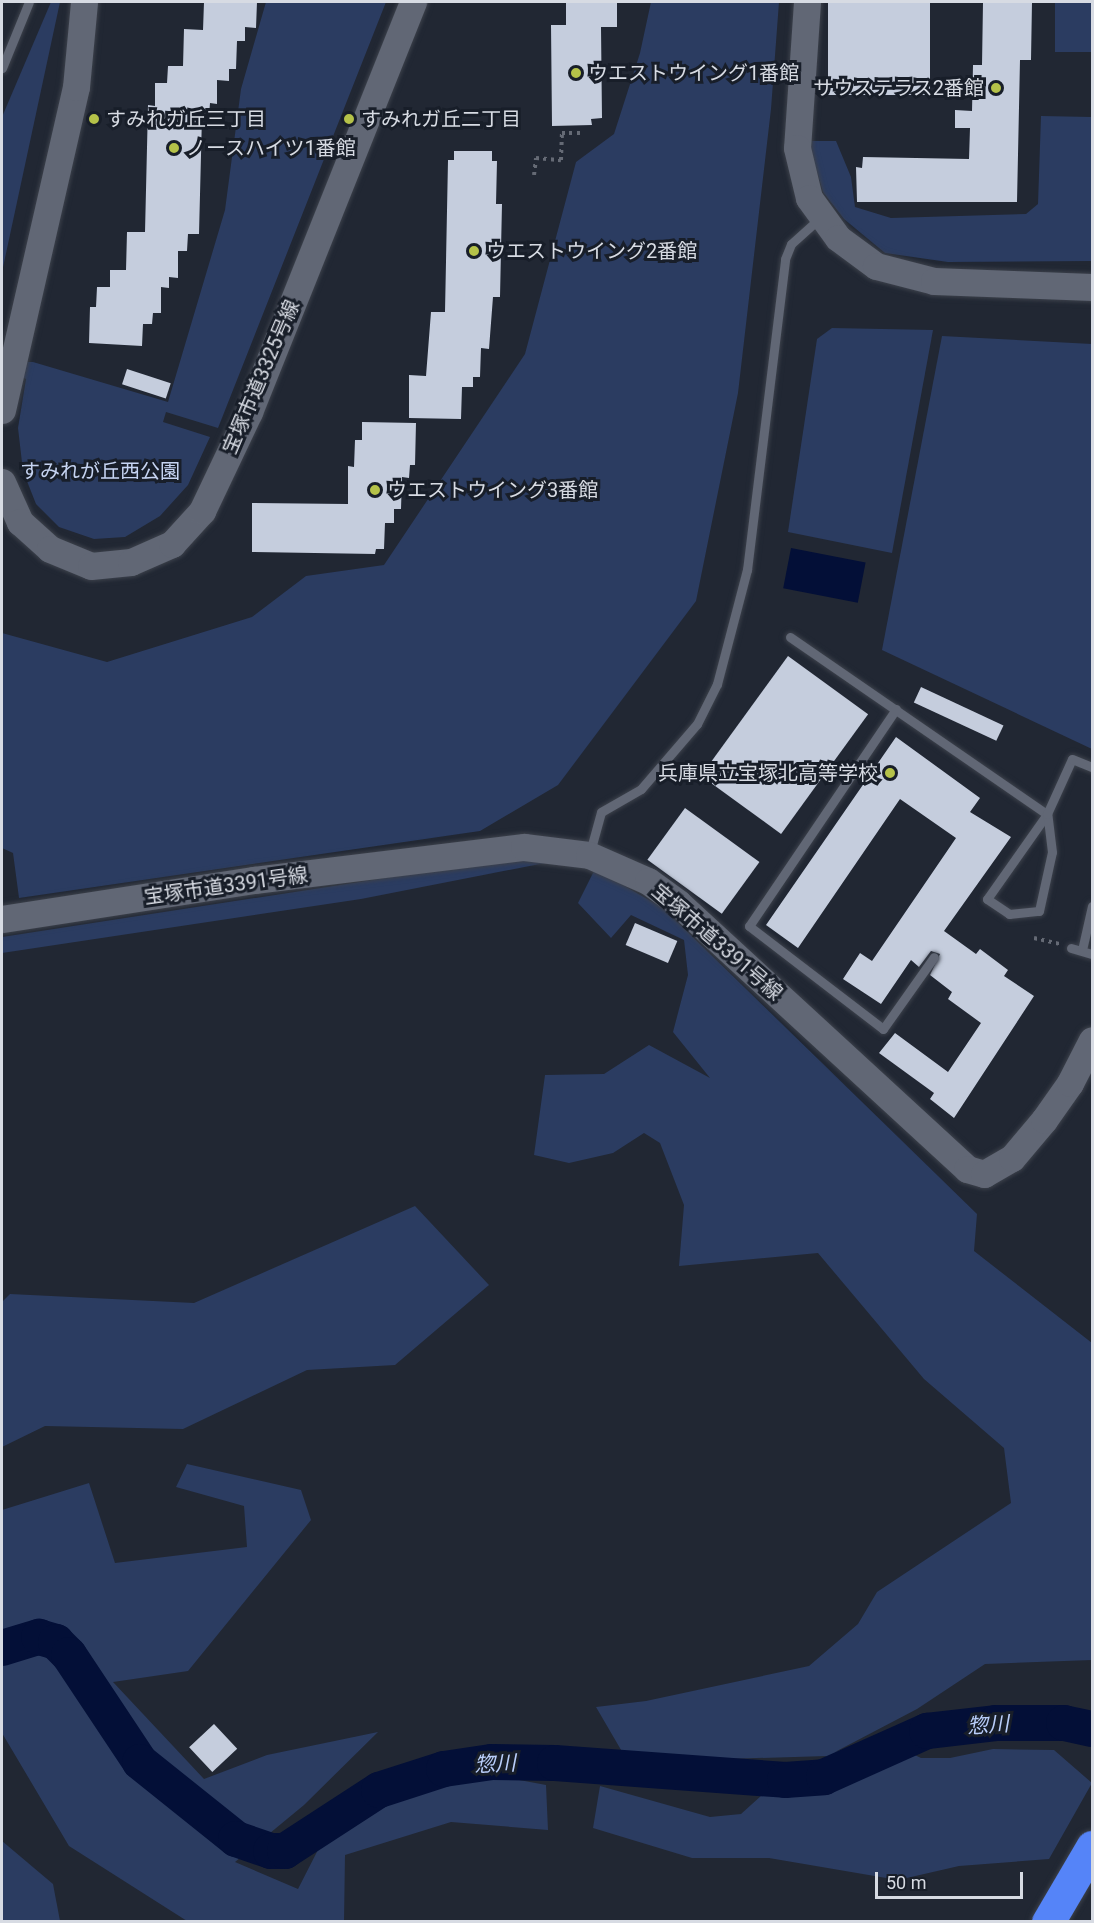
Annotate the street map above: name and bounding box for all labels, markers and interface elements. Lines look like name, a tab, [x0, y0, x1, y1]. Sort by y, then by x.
place label: ウエストウイング1番館	[588, 61, 799, 85]
marker: ウエストウイング1番館	[569, 66, 583, 80]
place label: サウステラス2番館	[813, 76, 984, 100]
marker: サウステラス2番館	[989, 81, 1003, 95]
place label: すみれガ丘三丁目	[106, 107, 266, 131]
place label: すみれガ丘二丁目	[361, 107, 521, 131]
marker: すみれガ丘三丁目	[87, 112, 101, 126]
marker: すみれガ丘二丁目	[342, 112, 356, 126]
place label: ノースハイツ1番館	[186, 136, 357, 160]
marker: ノースハイツ1番館	[167, 141, 181, 155]
place label: ウエストウイング2番館	[486, 239, 697, 263]
marker: ウエストウイング2番館	[467, 244, 481, 258]
street label: 宝塚市道3325号線	[218, 296, 304, 458]
park label: すみれが丘西公園	[20, 459, 180, 483]
place label: ウエストウイング3番館	[387, 478, 598, 502]
marker: ウエストウイング3番館	[368, 483, 382, 497]
place label: 兵庫県立宝塚北高等学校	[658, 761, 878, 785]
marker: 兵庫県立宝塚北高等学校	[883, 766, 897, 780]
street label: 宝塚市道3391号線	[143, 863, 309, 909]
street label: 宝塚市道3391号線	[647, 879, 787, 1005]
water label: 惣川	[966, 1711, 1010, 1739]
water label: 惣川	[473, 1750, 517, 1778]
scale bar	[878, 1860, 1026, 1898]
text: 50 m	[886, 1872, 926, 1893]

